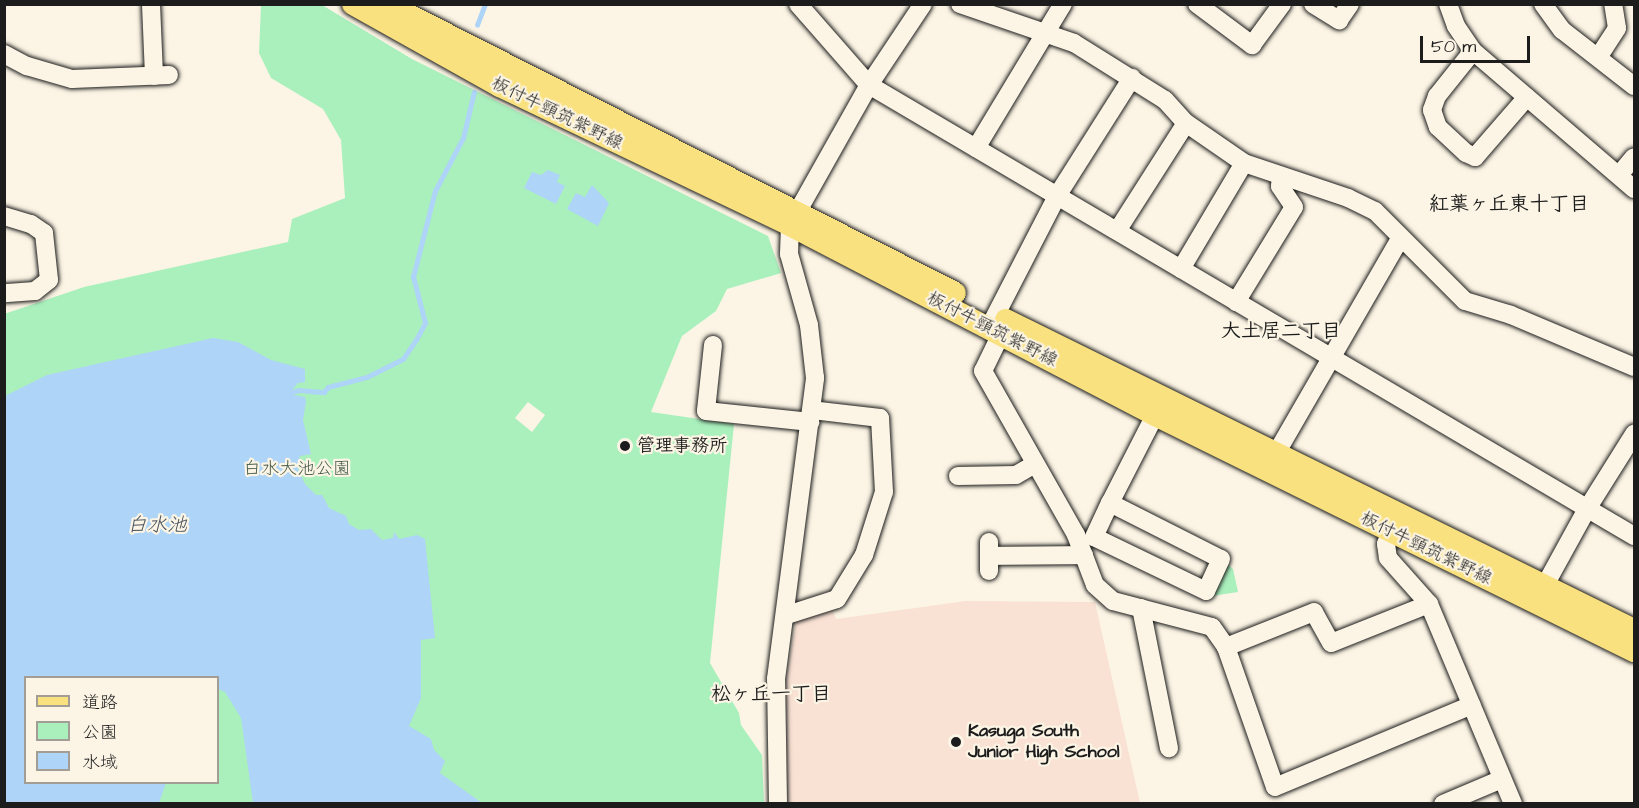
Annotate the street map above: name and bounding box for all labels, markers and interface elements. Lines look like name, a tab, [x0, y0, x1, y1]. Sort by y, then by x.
scale bar	[1423, 24, 1532, 62]
text: 50 m	[1431, 34, 1476, 59]
street label: 板付牛頸筑紫野線	[488, 73, 626, 155]
district label: 紅葉ヶ丘東十丁目	[1429, 192, 1589, 216]
street label: 板付牛頸筑紫野線	[923, 288, 1061, 372]
district label: 大土居二丁目	[1221, 319, 1341, 343]
place label: 管理事務所	[637, 435, 727, 457]
marker: 管理事務所	[618, 439, 632, 453]
park label: 白水大池公園	[243, 458, 351, 480]
street label: 板付牛頸筑紫野線	[1357, 508, 1495, 590]
water label: 白水池	[127, 513, 187, 537]
legend	[24, 676, 219, 784]
district label: 松ヶ丘一丁目	[711, 682, 831, 706]
text: 道路	[82, 690, 118, 715]
text: 公園	[82, 720, 118, 745]
place label: Kasuga South Junior High School	[968, 721, 1120, 764]
marker: Kasuga South Junior High School	[949, 735, 963, 749]
text: 水域	[82, 750, 118, 775]

